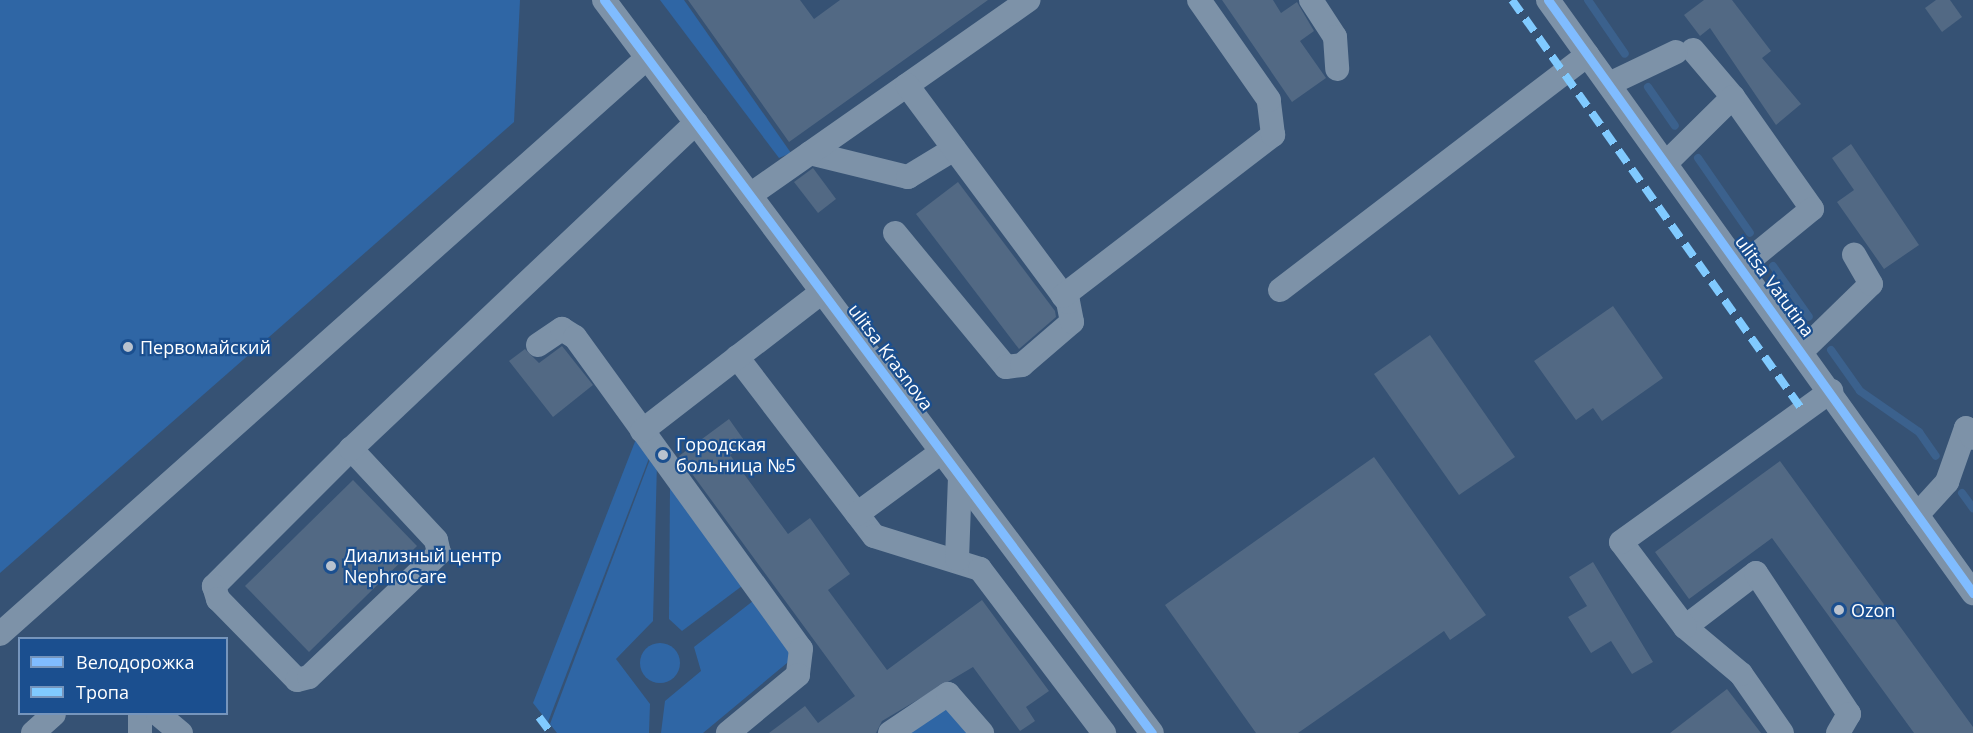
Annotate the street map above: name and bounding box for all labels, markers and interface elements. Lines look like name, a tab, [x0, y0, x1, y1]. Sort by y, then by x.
street label: ulitsa Vatutina	[1731, 231, 1819, 341]
street label: ulitsa Krasnova	[844, 300, 938, 414]
place label: Первомайский	[140, 336, 271, 358]
marker: Первомайский	[121, 340, 135, 354]
place label: Городская больница №5	[676, 434, 796, 476]
marker: Городская больница №5	[654, 446, 672, 464]
place label: Диализный центр NephroCare	[344, 545, 502, 588]
marker: Диализный центр NephroCare	[322, 557, 340, 575]
place label: Ozon	[1851, 599, 1895, 621]
marker: Ozon	[1832, 603, 1846, 617]
legend	[18, 637, 228, 715]
text: Велодорожка	[76, 650, 194, 674]
text: Тропа	[76, 680, 129, 704]

